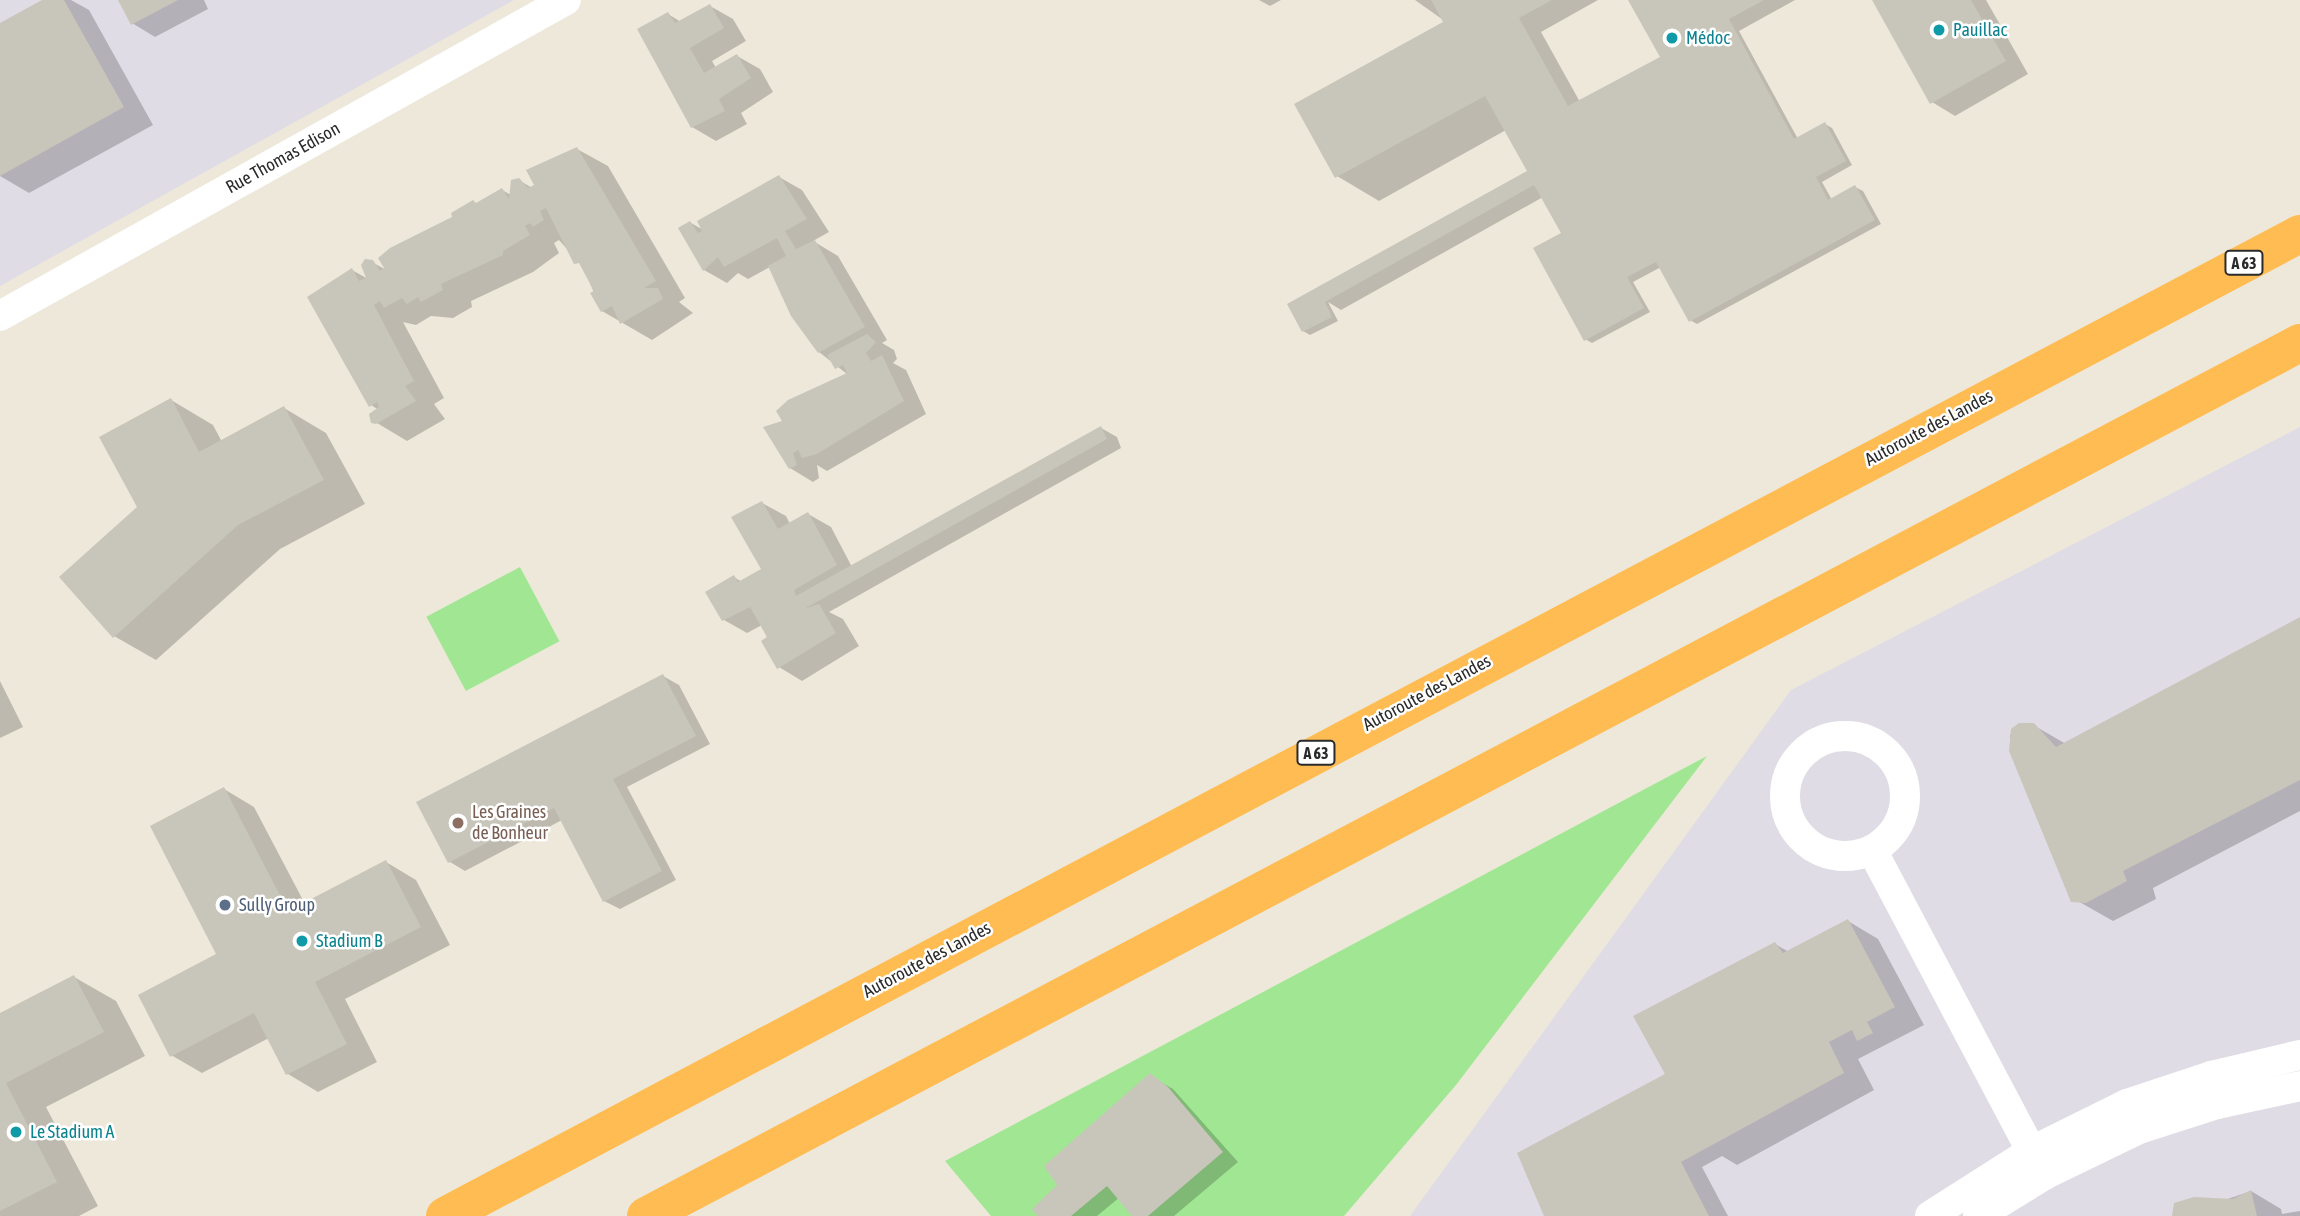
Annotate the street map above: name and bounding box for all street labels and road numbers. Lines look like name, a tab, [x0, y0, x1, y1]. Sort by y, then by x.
street label: Rue Thomas Edison	[222, 118, 344, 198]
road number: A 63	[2223, 250, 2265, 276]
street label: Autoroute des Landes	[1861, 385, 1997, 471]
street label: Autoroute des Landes	[1359, 650, 1495, 736]
road number: A 63	[1295, 740, 1337, 766]
street label: Autoroute des Landes	[859, 917, 995, 1003]

